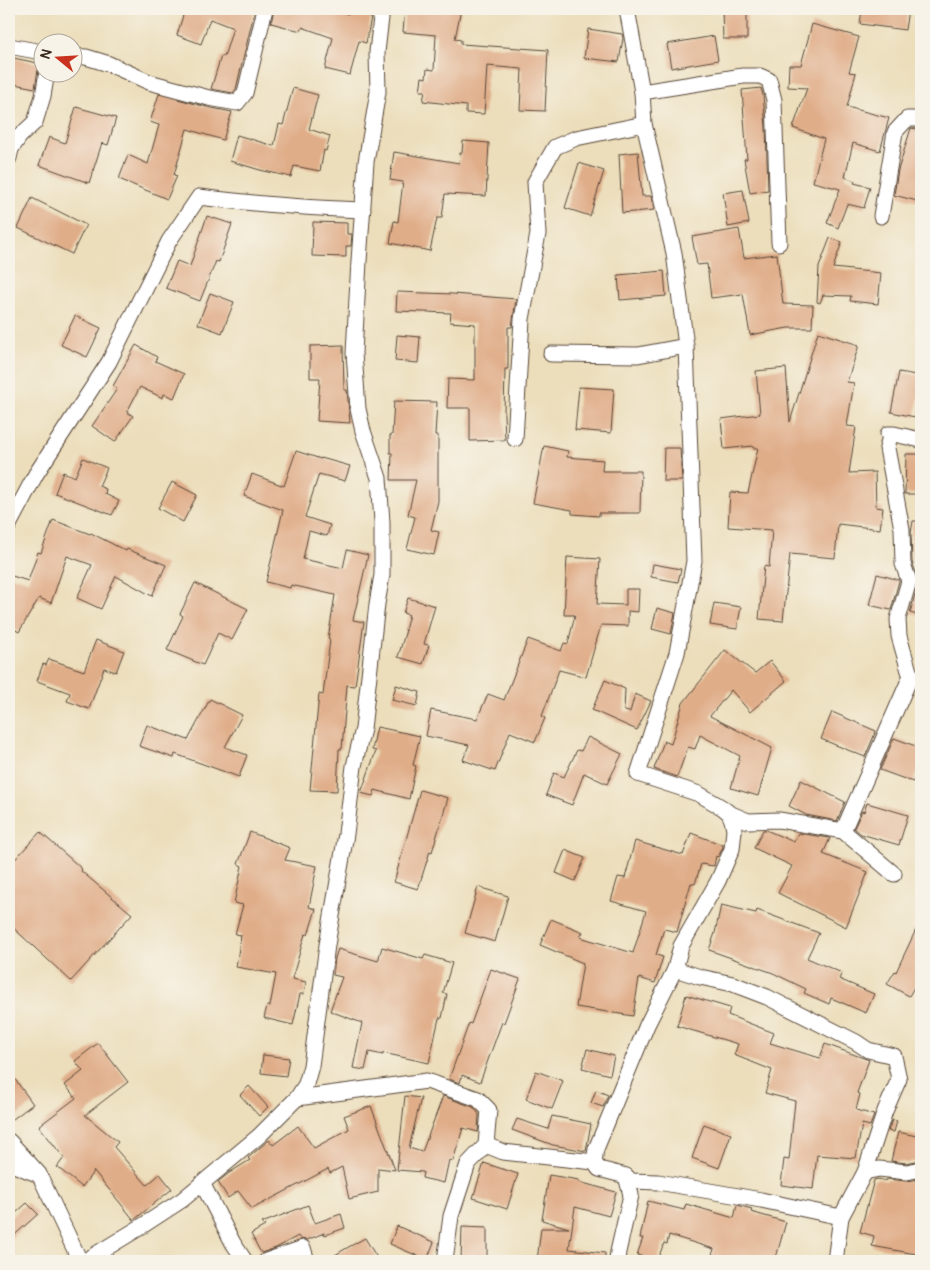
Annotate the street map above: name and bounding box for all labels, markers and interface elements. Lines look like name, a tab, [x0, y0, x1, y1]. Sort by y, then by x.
north arrow	[32, 32, 82, 82]
text: N	[37, 47, 56, 61]

